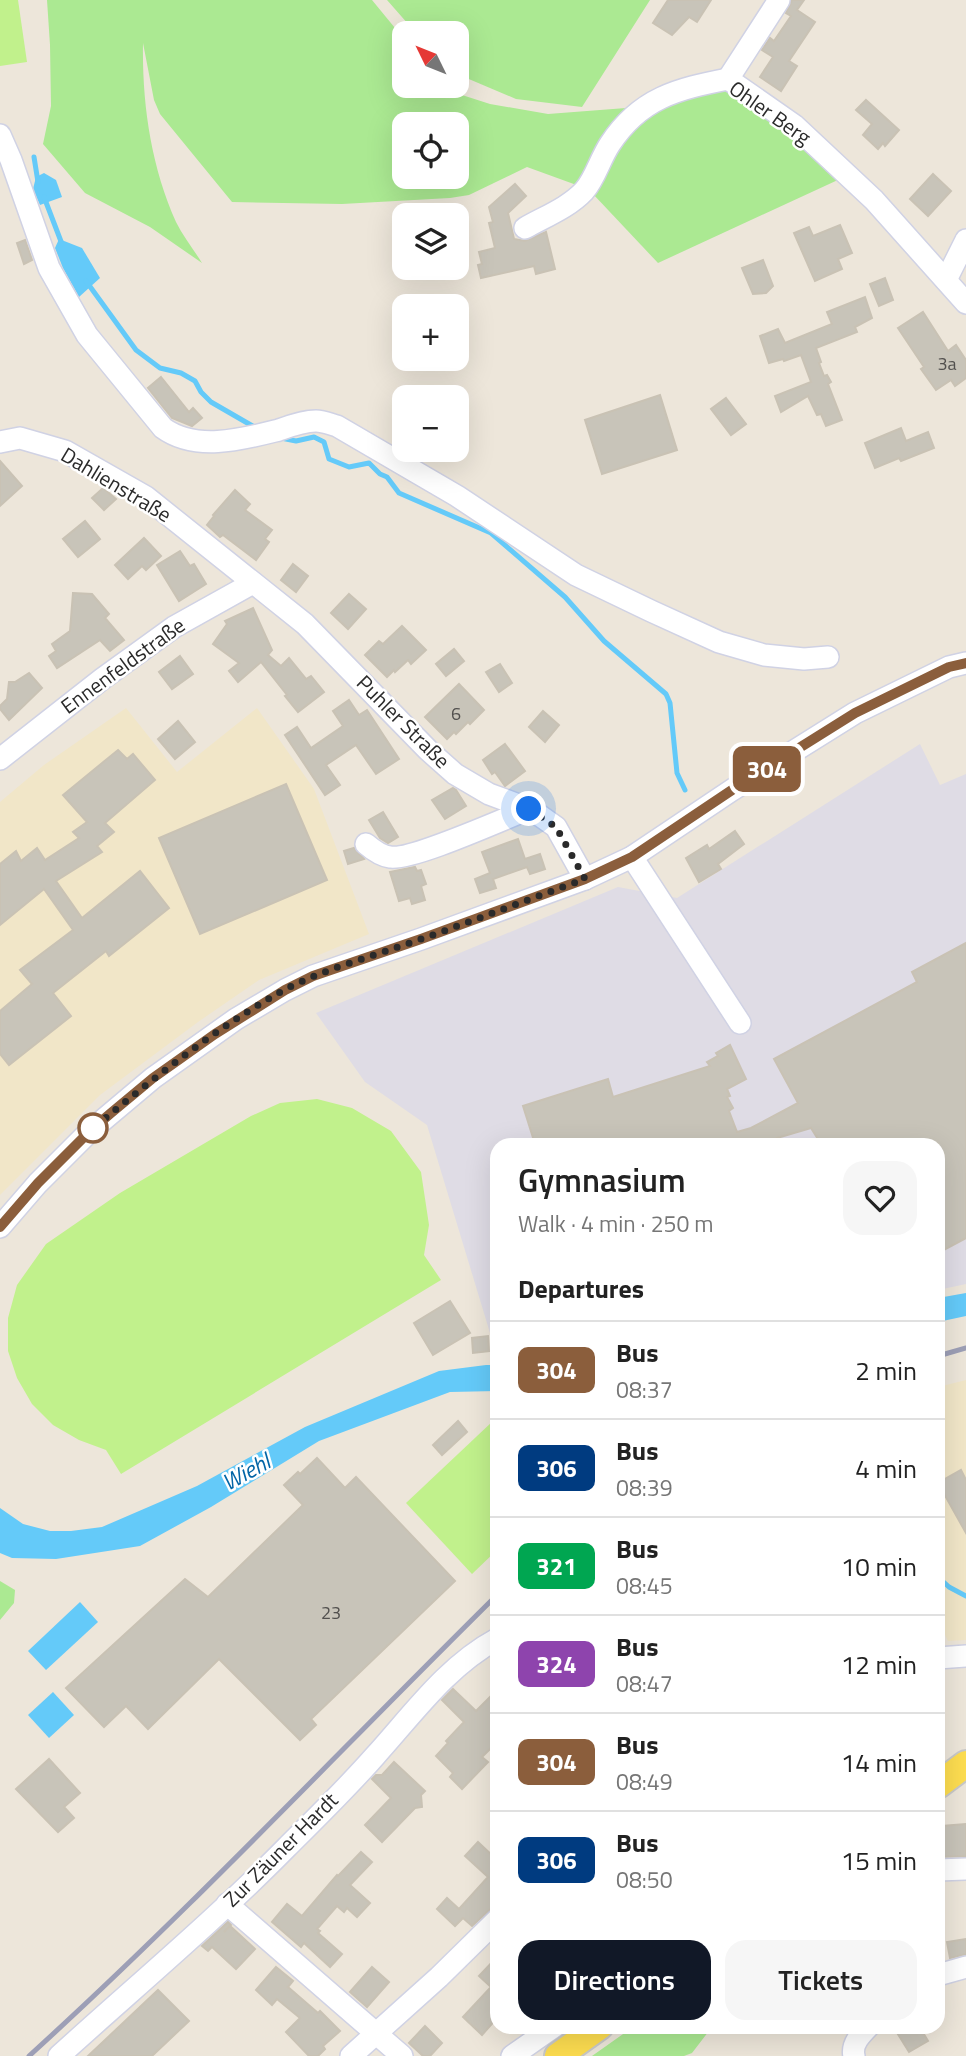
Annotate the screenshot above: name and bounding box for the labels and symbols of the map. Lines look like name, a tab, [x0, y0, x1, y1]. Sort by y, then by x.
north arrow	[392, 21, 469, 98]
street label: Ohler Berg	[723, 72, 818, 152]
house number: 3a	[937, 350, 957, 377]
street label: Dahlienstraße	[55, 438, 178, 530]
street label: Ennenfeldstraße	[54, 609, 191, 721]
street label: Puhler Straße	[350, 667, 458, 775]
house number: 6	[451, 700, 461, 727]
line badge: 304	[727, 746, 807, 792]
your location	[511, 791, 546, 826]
unlabelled marker	[78, 1113, 108, 1143]
water label: Wiehl	[215, 1442, 279, 1499]
house number: 23	[321, 1599, 341, 1626]
street label: Zur Zäuner Hardt	[216, 1784, 345, 1914]

